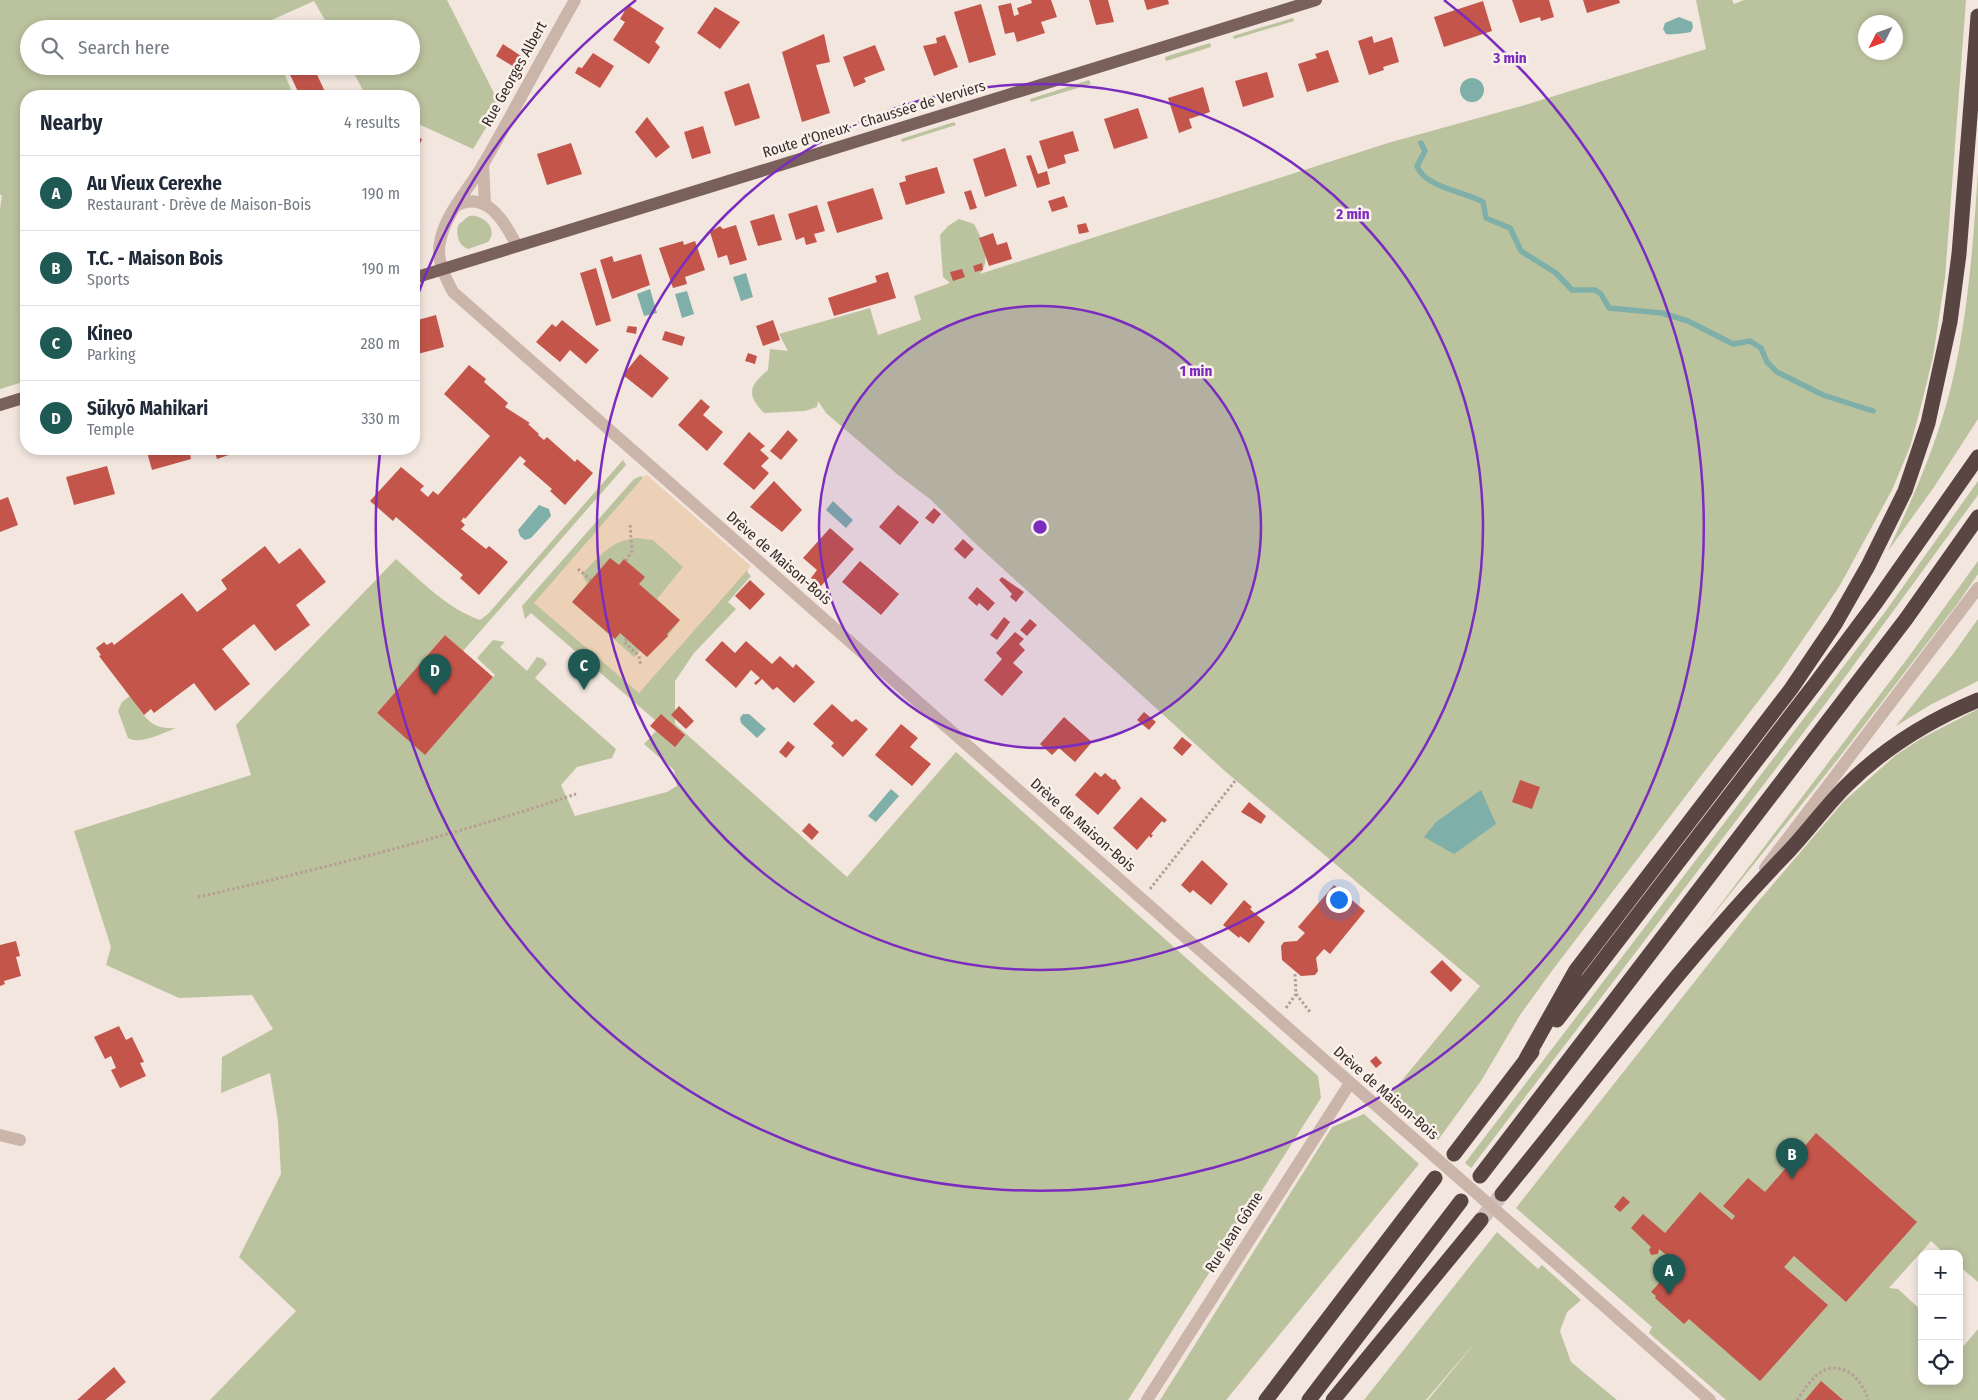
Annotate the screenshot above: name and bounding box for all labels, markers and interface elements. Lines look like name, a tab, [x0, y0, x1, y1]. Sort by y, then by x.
north arrow	[1858, 15, 1903, 60]
street label: Rue Georges Albert	[478, 18, 550, 130]
search box	[20, 20, 420, 75]
icon: search	[38, 34, 66, 62]
text: Search here	[78, 36, 170, 59]
text: 3 min	[1492, 49, 1527, 67]
street label: Route d'Oneux - Chaussée de Verviers	[761, 76, 987, 162]
text: Nearby	[40, 110, 102, 136]
text: 4 results	[344, 113, 400, 132]
text: Au Vieux Cerexhe	[87, 172, 222, 195]
text: A	[52, 184, 60, 203]
text: 190 m	[362, 184, 400, 203]
text: Restaurant · Drève de Maison-Bois	[87, 195, 311, 214]
text: 2 min	[1335, 205, 1370, 223]
text: T.C. - Maison Bois	[87, 247, 223, 270]
text: B	[52, 259, 60, 278]
text: 190 m	[362, 259, 400, 278]
text: Sports	[87, 270, 130, 289]
text: Kineo	[87, 322, 133, 345]
text: C	[52, 334, 60, 353]
text: 280 m	[361, 334, 400, 353]
text: Parking	[87, 345, 135, 364]
text: 1 min	[1180, 362, 1212, 380]
text: Sūkyō Mahikari	[87, 397, 208, 420]
text: D	[51, 409, 61, 428]
text: 330 m	[361, 409, 400, 428]
text: Temple	[87, 420, 134, 439]
street label: Drève de Maison-Bois	[723, 508, 835, 608]
centre of rings	[1031, 518, 1049, 536]
pin: C	[568, 649, 600, 690]
pin: D	[419, 654, 451, 695]
street label: Drève de Maison-Bois	[1027, 775, 1139, 875]
your location	[1326, 887, 1352, 913]
street label: Drève de Maison-Bois	[1330, 1043, 1442, 1143]
pin: B	[1776, 1138, 1808, 1179]
street label: Rue Jean Gôme	[1201, 1188, 1267, 1276]
map controls	[1918, 1250, 1963, 1385]
button: +	[1918, 1250, 1963, 1295]
pin: A	[1653, 1254, 1685, 1295]
button: −	[1918, 1295, 1963, 1340]
button: locate	[1918, 1340, 1963, 1385]

